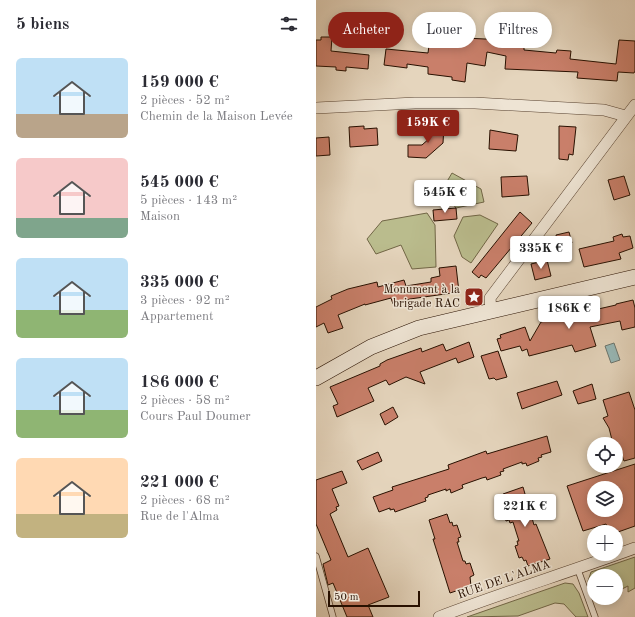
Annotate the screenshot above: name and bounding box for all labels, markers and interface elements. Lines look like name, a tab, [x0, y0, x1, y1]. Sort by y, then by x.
chip: Acheter	[328, 12, 404, 48]
chip: Louer	[412, 12, 476, 48]
chip: Filtres	[484, 12, 552, 48]
icon: filters	[278, 13, 300, 35]
text: 5 biens	[16, 16, 69, 33]
icon: home	[48, 74, 96, 122]
text: 159 000 €	[140, 74, 219, 91]
text: 2 pièces · 52 m²	[140, 94, 230, 107]
text: Chemin de la Maison Levée	[140, 110, 293, 123]
pin: 159K €	[395, 110, 461, 144]
text: 159K €	[406, 116, 450, 129]
icon: home	[48, 174, 96, 222]
text: 545 000 €	[140, 174, 219, 191]
pin: 545K €	[412, 180, 478, 214]
text: 545K €	[423, 186, 467, 199]
text: 5 pièces · 143 m²	[140, 194, 237, 207]
text: Maison	[140, 210, 180, 223]
pin: 335K €	[508, 236, 574, 270]
text: 335K €	[519, 242, 563, 255]
icon: home	[48, 274, 96, 322]
text: 335 000 €	[140, 274, 219, 291]
place label: Monument à la brigade RAC	[384, 284, 460, 310]
place icon: Monument à la brigade RAC	[463, 286, 485, 308]
text: 3 pièces · 92 m²	[140, 294, 230, 307]
pin: 186K €	[536, 296, 602, 330]
text: 186K €	[547, 302, 591, 315]
text: Appartement	[140, 310, 214, 323]
icon: home	[48, 374, 96, 422]
text: 186 000 €	[140, 374, 219, 391]
text: 2 pièces · 58 m²	[140, 394, 230, 407]
text: Cours Paul Doumer	[140, 410, 251, 423]
map controls	[587, 437, 623, 605]
button: locate	[587, 437, 623, 473]
icon: home	[48, 474, 96, 522]
text: 221 000 €	[140, 474, 219, 491]
button: layers	[587, 481, 623, 517]
text: 2 pièces · 68 m²	[140, 494, 230, 507]
pin: 221K €	[492, 494, 558, 528]
text: 221K €	[503, 500, 547, 513]
text: Rue de l'Alma	[140, 510, 219, 523]
button: +	[587, 525, 623, 561]
street label: RUE DE L'ALMA	[456, 558, 552, 602]
button: −	[587, 569, 623, 605]
scale bar	[328, 589, 420, 608]
text: 50 m	[334, 592, 359, 603]

